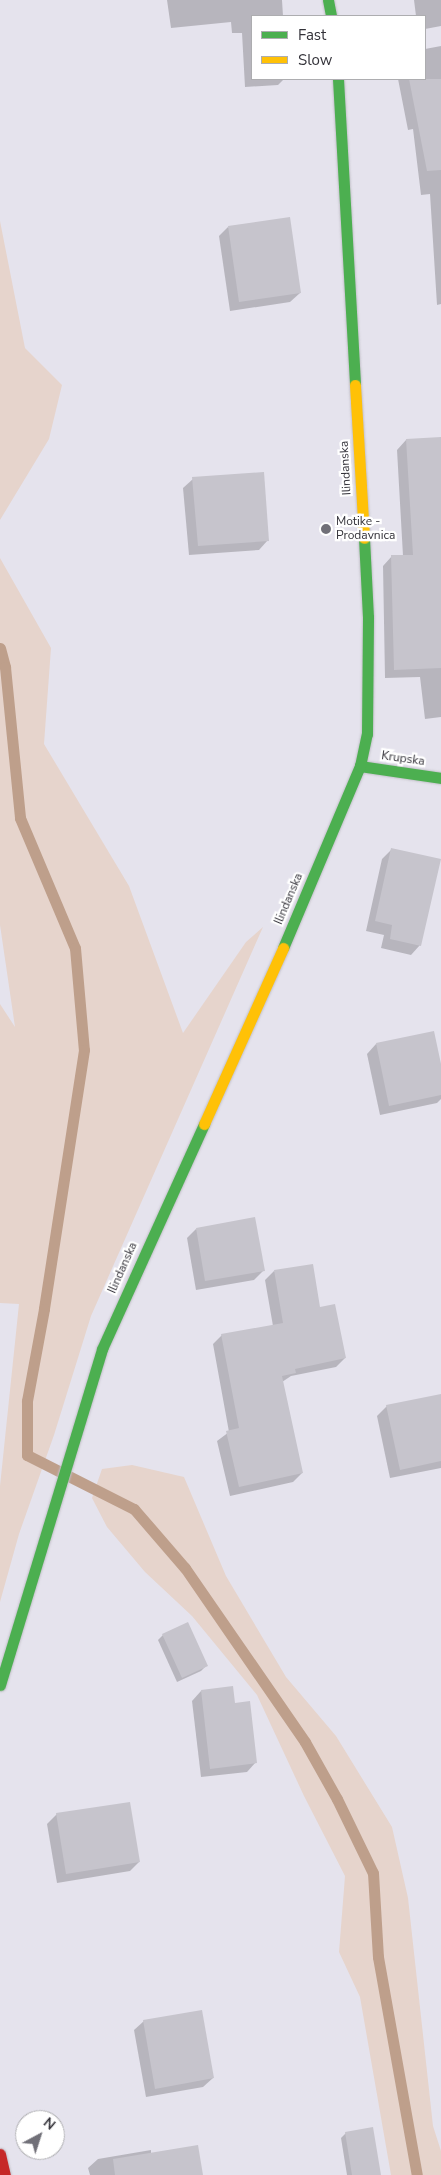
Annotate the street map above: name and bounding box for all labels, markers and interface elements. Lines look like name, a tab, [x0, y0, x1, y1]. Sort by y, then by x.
legend	[251, 15, 426, 80]
text: Fast	[298, 25, 326, 45]
text: Slow	[298, 50, 332, 70]
street label: Ilindanska	[337, 440, 355, 496]
place label: Motike - Prodavnica	[336, 515, 395, 543]
marker: Motike - Prodavnica	[320, 523, 332, 535]
street label: Krupska	[380, 749, 426, 769]
street label: Ilindanska	[272, 871, 306, 927]
street label: Ilindanska	[105, 1240, 141, 1296]
north arrow	[15, 2110, 65, 2160]
text: N	[39, 2113, 59, 2135]

